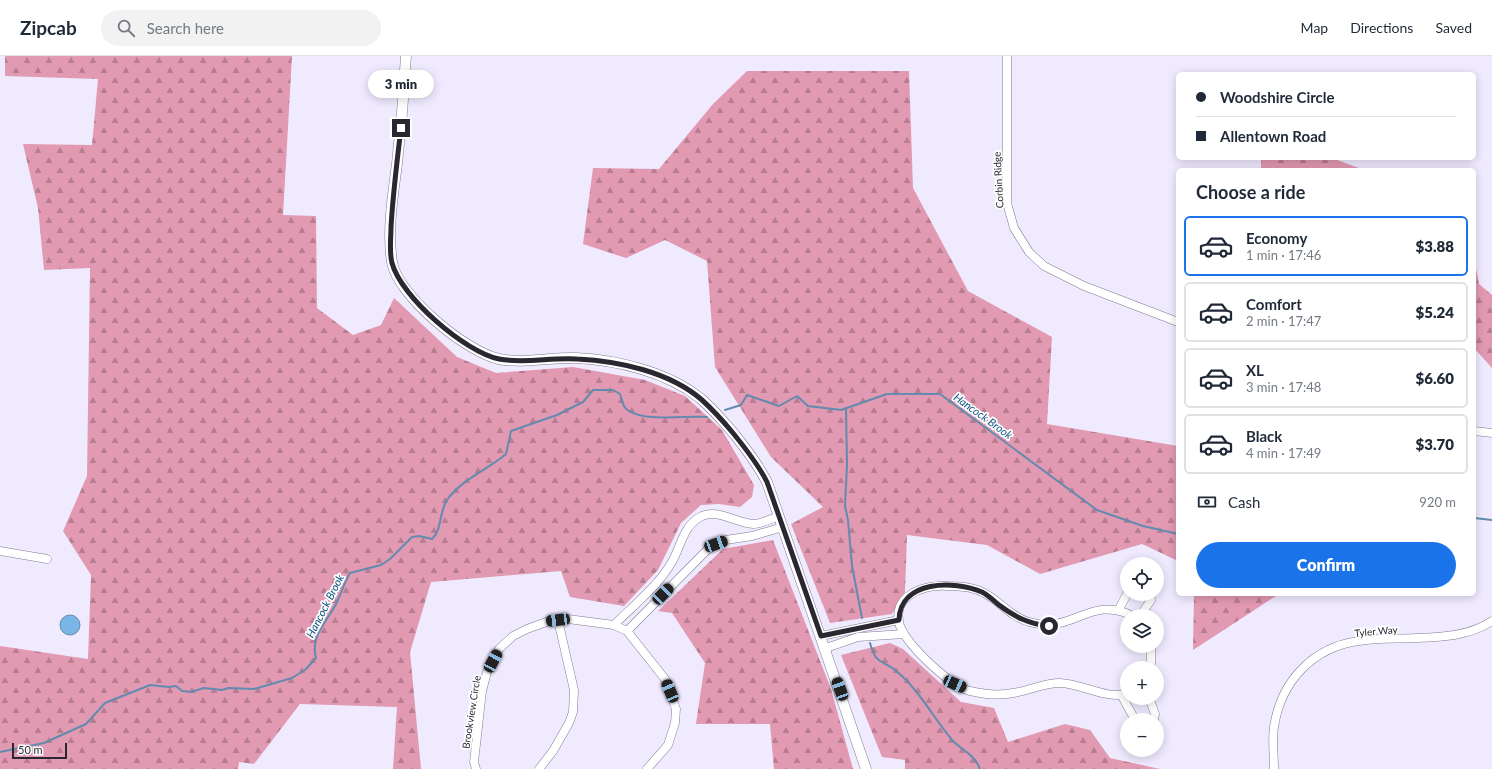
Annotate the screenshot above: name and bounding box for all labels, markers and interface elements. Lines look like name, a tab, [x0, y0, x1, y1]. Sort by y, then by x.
search box	[101, 10, 381, 46]
text: Zipcab	[20, 16, 77, 39]
icon: search	[115, 17, 137, 39]
text: Search here	[147, 19, 224, 37]
text: Map	[1301, 19, 1328, 36]
text: Directions	[1350, 19, 1413, 36]
text: Saved	[1435, 19, 1472, 36]
callout: 3 min	[368, 70, 434, 98]
text: 3 min	[385, 76, 417, 92]
text: Woodshire Circle	[1220, 88, 1335, 106]
route end	[392, 119, 410, 137]
text: Allentown Road	[1220, 127, 1326, 145]
street label: Corbin Ridge	[991, 151, 1005, 209]
text: Choose a ride	[1196, 181, 1305, 203]
icon: car	[1198, 228, 1234, 264]
text: Economy	[1246, 229, 1307, 247]
text: $3.88	[1416, 237, 1454, 255]
text: 1 min · 17:46	[1246, 247, 1321, 263]
icon: car	[1198, 294, 1234, 330]
text: Comfort	[1246, 295, 1302, 313]
text: $5.24	[1416, 303, 1454, 321]
text: 2 min · 17:47	[1246, 313, 1321, 329]
icon: car	[1198, 360, 1234, 396]
text: XL	[1246, 361, 1264, 379]
text: $6.60	[1416, 369, 1454, 387]
text: 3 min · 17:48	[1246, 379, 1321, 395]
water label: Hancock Brook	[951, 390, 1016, 442]
icon: car	[1198, 426, 1234, 462]
text: Black	[1246, 427, 1282, 445]
text: $3.70	[1416, 435, 1454, 453]
text: 4 min · 17:49	[1246, 445, 1321, 461]
icon: cash	[1196, 491, 1218, 513]
text: Cash	[1228, 493, 1260, 511]
text: 920 m	[1419, 494, 1456, 510]
car	[703, 534, 729, 554]
button: Confirm	[1196, 542, 1456, 588]
map controls	[1120, 557, 1164, 757]
button: locate	[1120, 557, 1164, 601]
water label: Hancock Brook	[303, 571, 346, 640]
car	[650, 581, 676, 607]
button: layers	[1120, 609, 1164, 653]
car	[545, 613, 571, 627]
route start	[1040, 617, 1058, 635]
street label: Tyler Way	[1354, 623, 1399, 639]
car	[482, 648, 504, 674]
button: +	[1120, 661, 1164, 705]
street label: Brookview Circle	[459, 674, 483, 750]
car	[942, 674, 968, 694]
car	[830, 676, 850, 702]
car	[660, 678, 680, 704]
button: −	[1120, 713, 1164, 757]
scale bar	[12, 741, 67, 760]
text: 50 m	[18, 743, 43, 756]

